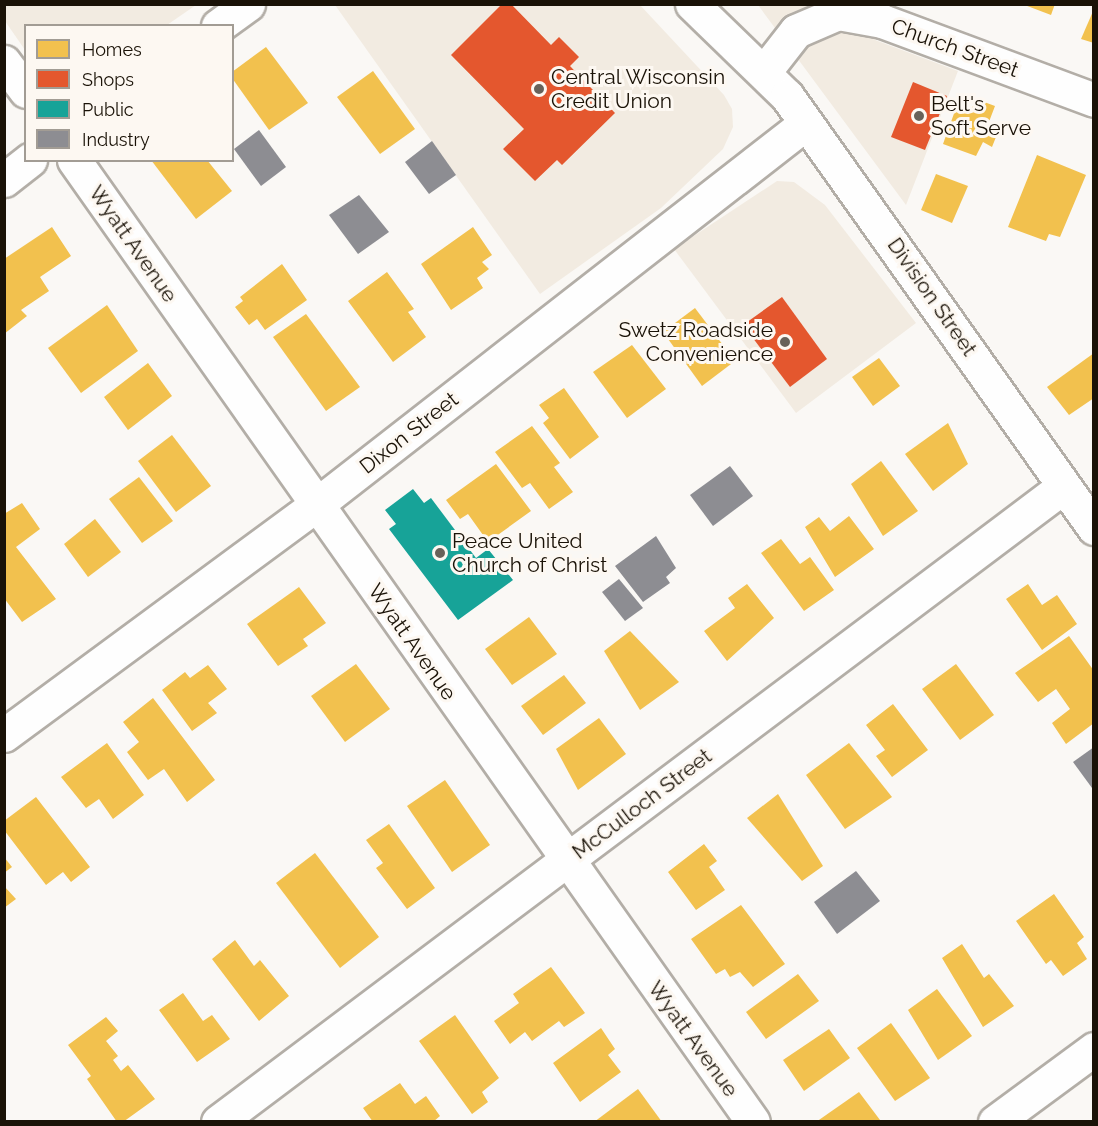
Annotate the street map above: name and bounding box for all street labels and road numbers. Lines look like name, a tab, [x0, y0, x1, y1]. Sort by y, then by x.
street label: Church Street	[888, 13, 1022, 83]
street label: Wyatt Avenue	[83, 181, 183, 307]
street label: Division Street	[882, 233, 982, 361]
street label: Dixon Street	[355, 387, 463, 479]
street label: Wyatt Avenue	[362, 579, 462, 705]
street label: McCulloch Street	[567, 743, 717, 865]
street label: Wyatt Avenue	[642, 976, 744, 1102]

